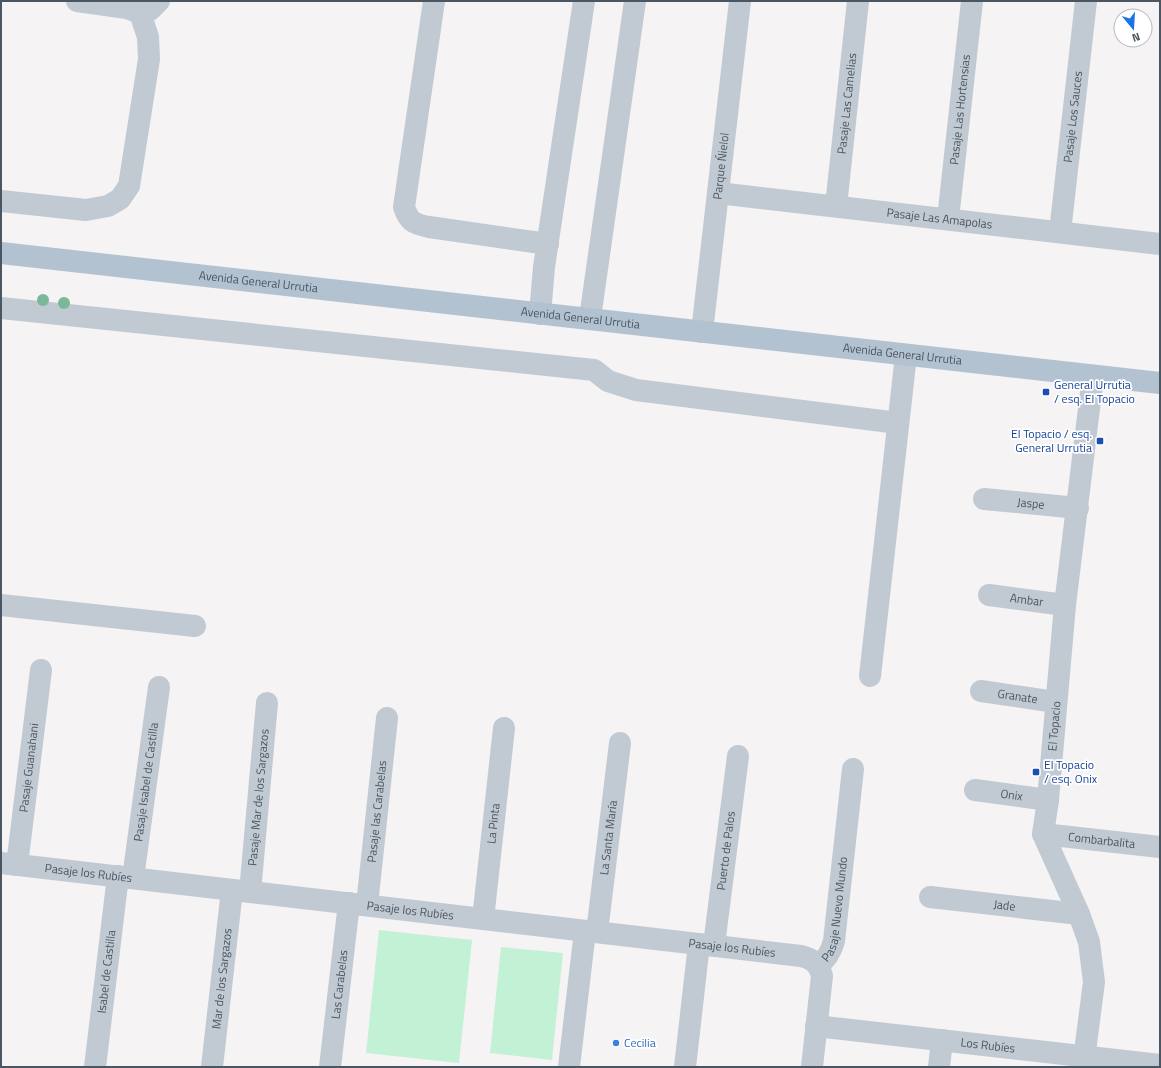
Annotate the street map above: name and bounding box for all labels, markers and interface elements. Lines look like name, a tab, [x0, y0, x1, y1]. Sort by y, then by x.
north arrow	[1113, 8, 1153, 48]
text: N	[1130, 29, 1142, 46]
street label: Pasaje Las Camelias	[832, 52, 861, 155]
street label: Pasaje Las Hortensias	[944, 53, 975, 166]
street label: Pasaje Los Sauces	[1058, 69, 1087, 163]
street label: Parque Ńielol	[707, 132, 734, 200]
street label: Pasaje Las Amapolas	[886, 203, 994, 234]
street label: Avenida General Urrutia	[198, 265, 319, 297]
street label: Avenida General Urrutia	[520, 301, 641, 334]
street label: Avenida General Urrutia	[842, 337, 963, 370]
place label: General Urrutia / esq. El Topacio	[1054, 375, 1135, 408]
marker: General Urrutia / esq. El Topacio	[1041, 387, 1051, 397]
place label: El Topacio / esq. General Urrutia	[1011, 424, 1092, 457]
marker: El Topacio / esq. General Urrutia	[1095, 436, 1105, 446]
street label: Jaspe	[1016, 492, 1045, 514]
street label: Ambar	[1009, 588, 1045, 611]
street label: Granate	[996, 684, 1039, 708]
street label: El Topacio	[1042, 700, 1066, 752]
street label: Pasaje Isabel de Castilla	[128, 721, 163, 843]
street label: Pasaje Guanahani	[14, 722, 43, 813]
street label: Pasaje Mar de los Sargazos	[242, 728, 274, 867]
place label: El Topacio / esq. Onix	[1044, 755, 1098, 788]
street label: Pasaje las Carabelas	[362, 759, 391, 863]
marker: El Topacio / esq. Onix	[1031, 767, 1041, 777]
street label: Onix	[999, 784, 1025, 806]
street label: La Santa María	[594, 799, 622, 876]
street label: La Pinta	[481, 802, 505, 845]
street label: Puerto de Palos	[711, 810, 740, 891]
street label: Combarbalita	[1067, 827, 1136, 853]
street label: Pasaje Nuevo Mundo	[816, 856, 852, 966]
street label: Pasaje los Rubíes	[44, 858, 134, 887]
street label: Jade	[993, 894, 1017, 916]
street label: Pasaje los Rubíes	[366, 896, 455, 925]
street label: Mar de los Sargazos	[206, 927, 237, 1030]
street label: Isabel de Castilla	[92, 929, 120, 1014]
street label: Pasaje los Rubíes	[687, 933, 777, 962]
street label: Las Carabelas	[326, 948, 353, 1020]
street label: Los Rubíes	[960, 1032, 1017, 1058]
place label: Cecilia	[624, 1033, 656, 1052]
marker: Cecilia	[611, 1038, 621, 1048]

